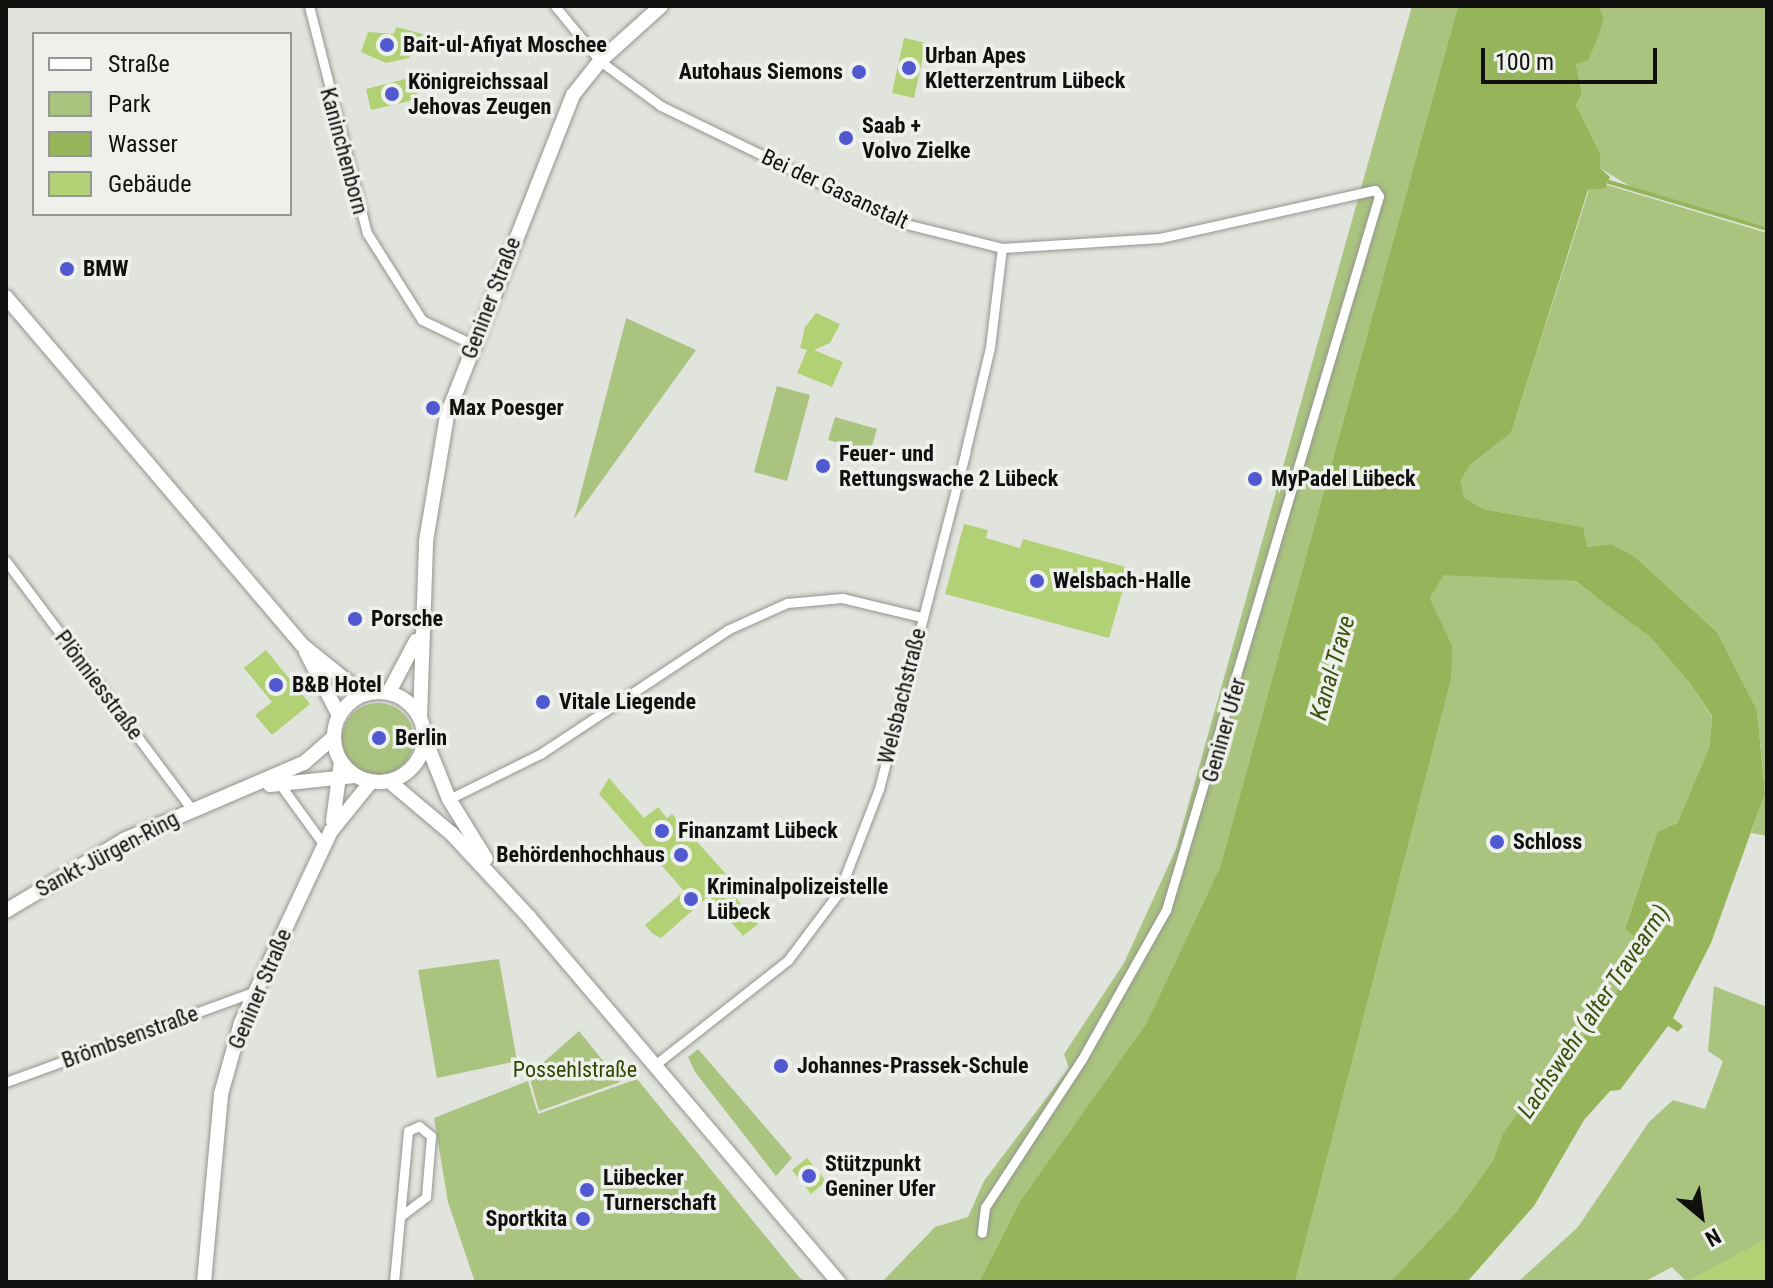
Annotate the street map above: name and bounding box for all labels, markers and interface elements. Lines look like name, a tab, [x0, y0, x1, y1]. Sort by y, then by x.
legend	[32, 32, 292, 216]
place label: Bait-ul-Afiyat Moschee	[403, 32, 607, 58]
scale bar	[1485, 32, 1661, 82]
marker: Bait-ul-Afiyat Moschee	[378, 36, 396, 54]
place label: Urban Apes Kletterzentrum Lübeck	[925, 42, 1125, 94]
text: 100 m	[1495, 48, 1554, 76]
text: Straße	[108, 50, 170, 78]
place label: Autohaus Siemons	[679, 59, 843, 85]
marker: Urban Apes Kletterzentrum Lübeck	[900, 59, 918, 77]
marker: Autohaus Siemons	[850, 63, 868, 81]
place label: Königreichssaal Jehovas Zeugen	[408, 68, 551, 120]
street label: Kaninchenborn	[314, 85, 374, 217]
marker: Königreichssaal Jehovas Zeugen	[383, 85, 401, 103]
text: Park	[108, 90, 151, 118]
place label: Saab + Volvo Zielke	[862, 112, 971, 164]
marker: Saab + Volvo Zielke	[837, 129, 855, 147]
text: Wasser	[108, 130, 178, 158]
street label: Bei der Gasanstalt	[757, 143, 913, 235]
text: Gebäude	[108, 170, 192, 198]
street label: Geniner Straße	[456, 233, 526, 363]
place label: BMW	[83, 256, 129, 282]
marker: BMW	[58, 260, 76, 278]
place label: Max Poesger	[449, 395, 564, 421]
marker: Max Poesger	[424, 399, 442, 417]
place label: Feuer- und Rettungswache 2 Lübeck	[839, 440, 1058, 492]
marker: Feuer- und Rettungswache 2 Lübeck	[814, 457, 832, 475]
place label: MyPadel Lübeck	[1271, 466, 1416, 492]
marker: MyPadel Lübeck	[1246, 470, 1264, 488]
place label: Welsbach-Halle	[1053, 568, 1191, 594]
marker: Welsbach-Halle	[1028, 572, 1046, 590]
place label: Porsche	[371, 606, 443, 632]
marker: Porsche	[346, 610, 364, 628]
water label: Kanal-Trave	[1304, 613, 1362, 723]
street label: Plönniesstraße	[49, 625, 149, 745]
street label: Welsbachstraße	[872, 625, 932, 767]
place label: B&B Hotel	[292, 672, 382, 698]
street label: Geniner Ufer	[1196, 675, 1252, 785]
marker: B&B Hotel	[267, 676, 285, 694]
place label: Vitale Liegende	[559, 689, 696, 715]
marker: Vitale Liegende	[534, 693, 552, 711]
place label: Berlin	[395, 725, 447, 751]
marker: Berlin	[370, 729, 388, 747]
street label: Sankt-Jürgen-Ring	[31, 805, 183, 903]
place label: Finanzamt Lübeck	[678, 818, 838, 844]
marker: Finanzamt Lübeck	[653, 822, 671, 840]
place label: Schloss	[1513, 829, 1582, 855]
marker: Schloss	[1488, 833, 1506, 851]
place label: Behördenhochhaus	[496, 842, 665, 868]
marker: Behördenhochhaus	[672, 846, 690, 864]
place label: Kriminalpolizeistelle Lübeck	[707, 873, 888, 924]
marker: Kriminalpolizeistelle Lübeck	[682, 890, 700, 908]
water label: Lachswehr (alter Travearm)	[1512, 900, 1676, 1124]
street label: Geniner Straße	[223, 925, 297, 1053]
street label: Brömbsenstraße	[58, 1000, 202, 1074]
place label: Johannes-Prassek-Schule	[797, 1053, 1029, 1079]
park label: Possehlstraße	[513, 1057, 637, 1083]
marker: Johannes-Prassek-Schule	[772, 1057, 790, 1075]
place label: Stützpunkt Geniner Ufer	[825, 1150, 936, 1202]
place label: Lübecker Turnerschaft	[603, 1164, 716, 1216]
marker: Stützpunkt Geniner Ufer	[800, 1167, 818, 1185]
north arrow	[1661, 1176, 1741, 1256]
marker: Lübecker Turnerschaft	[578, 1181, 596, 1199]
place label: Sportkita	[486, 1206, 567, 1232]
marker: Sportkita	[574, 1210, 592, 1228]
text: N	[1701, 1223, 1725, 1252]

